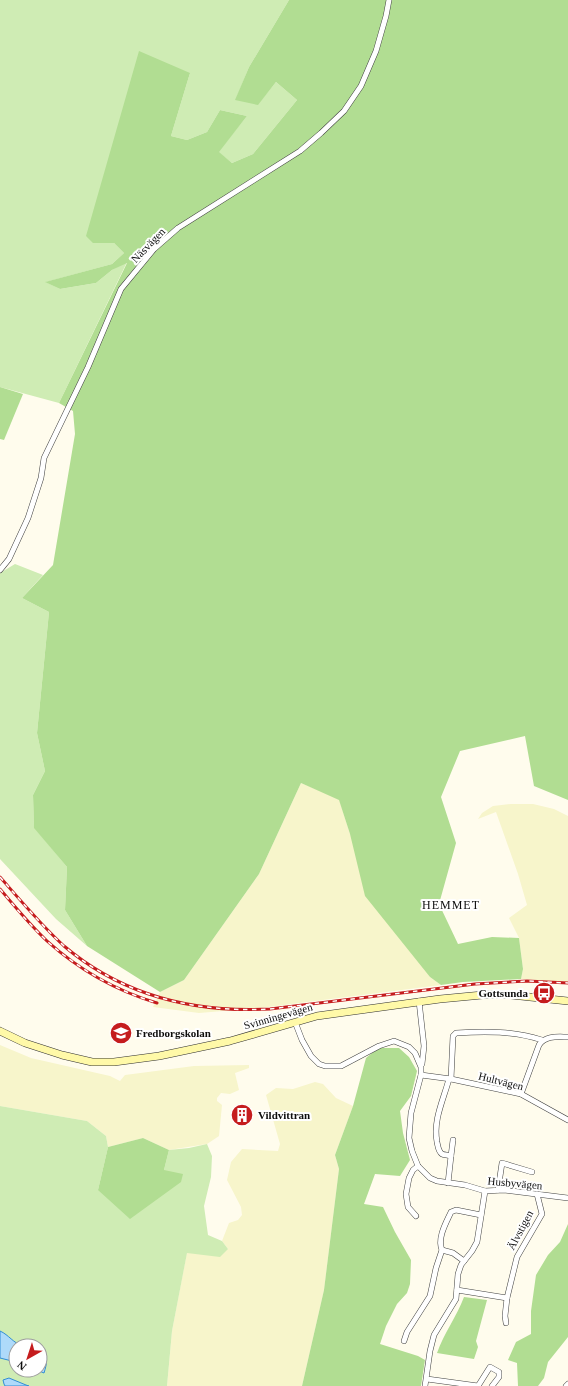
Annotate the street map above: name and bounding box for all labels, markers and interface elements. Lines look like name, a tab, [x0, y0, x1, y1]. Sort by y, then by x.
street label: Näsvägen	[129, 225, 168, 265]
district label: HEMMET	[422, 898, 480, 912]
bus stop icon: Gottsunda	[531, 980, 557, 1006]
place label: Gottsunda	[478, 987, 528, 999]
street label: Svinningevägen	[242, 1000, 314, 1032]
school or university icon: Fredborgskolan	[108, 1020, 134, 1046]
place label: Fredborgskolan	[136, 1027, 211, 1039]
street label: Hultvägen	[477, 1070, 525, 1092]
building icon: Vildvittran	[229, 1102, 255, 1128]
place label: Vildvittran	[258, 1109, 310, 1121]
street label: Husbyvägen	[487, 1175, 543, 1191]
street label: Älvstigen	[505, 1208, 536, 1252]
north arrow	[8, 1338, 48, 1378]
text: N	[15, 1359, 29, 1373]

